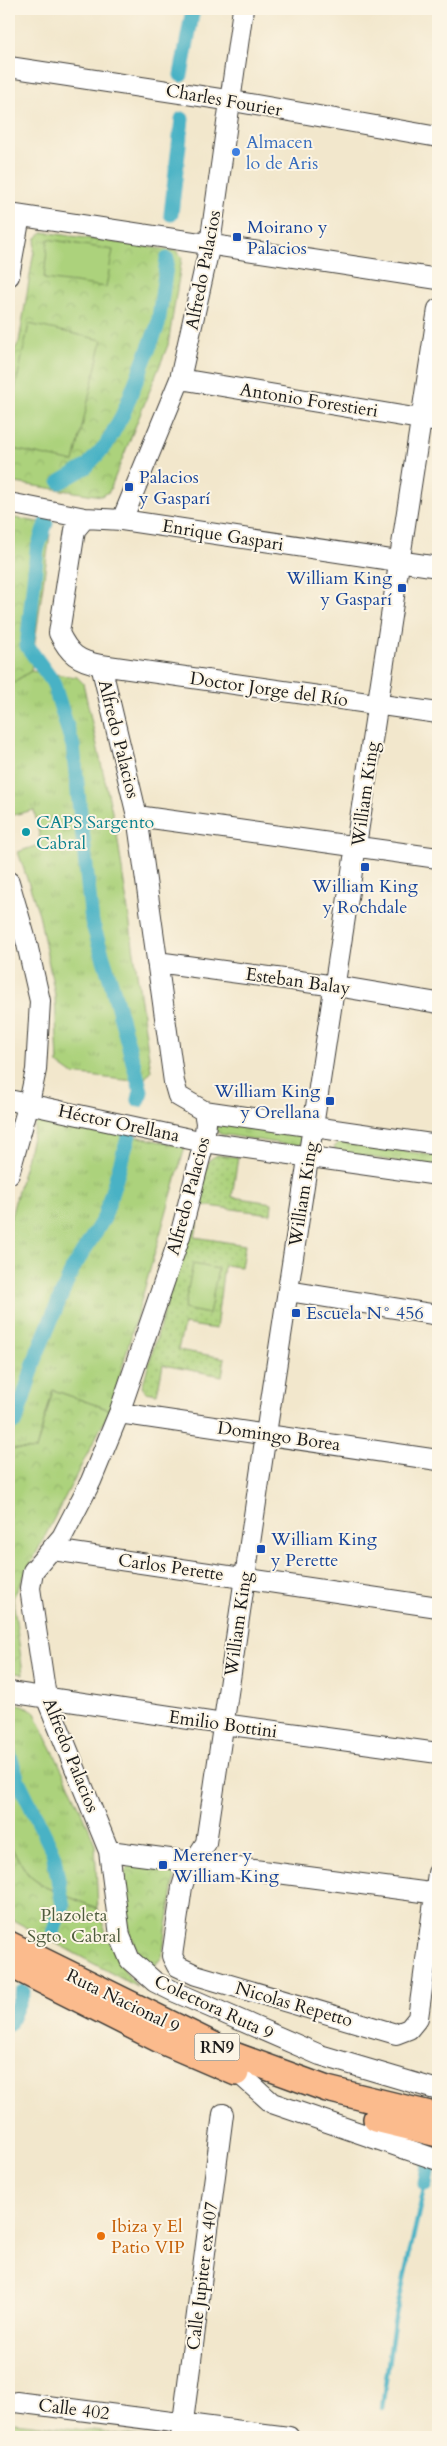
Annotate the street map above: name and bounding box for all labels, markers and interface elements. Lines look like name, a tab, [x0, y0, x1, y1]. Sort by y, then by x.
street label: Charles Fourier	[164, 78, 285, 123]
place label: Almacen lo de Aris	[246, 130, 318, 176]
marker: Almacen lo de Aris	[230, 146, 242, 158]
street label: Alfredo Palacios	[180, 208, 227, 332]
place label: Moirano y Palacios	[247, 215, 328, 261]
marker: Moirano y Palacios	[231, 231, 243, 243]
street label: Antonio Forestieri	[238, 377, 380, 424]
place label: Palacios y Gasparí	[138, 465, 210, 511]
marker: Palacios y Gasparí	[123, 481, 135, 493]
street label: Enrique Gaspari	[160, 514, 285, 557]
place label: William King y Gasparí	[285, 566, 393, 612]
marker: William King y Gasparí	[396, 582, 408, 594]
street label: Doctor Jorge del Río	[188, 666, 350, 713]
street label: Alfredo Palacios	[92, 677, 145, 801]
street label: William King	[346, 739, 385, 849]
place label: CAPS Sargento Cabral	[36, 810, 155, 856]
marker: CAPS Sargento Cabral	[20, 826, 32, 838]
marker: William King y Rochdale	[359, 861, 371, 873]
place label: William King y Rochdale	[311, 874, 419, 920]
street label: Esteban Balay	[244, 962, 352, 1001]
place label: William King y Orellana	[213, 1079, 321, 1125]
marker: William King y Orellana	[324, 1095, 336, 1107]
street label: Héctor Orellana	[56, 1098, 182, 1149]
street label: Alfredo Palacios	[161, 1134, 216, 1258]
street label: William King	[283, 1139, 324, 1249]
place label: Escuela N° 456	[306, 1301, 424, 1326]
marker: Escuela N° 456	[290, 1307, 302, 1319]
street label: Domingo Borea	[216, 1415, 342, 1458]
place label: William King y Perette	[270, 1527, 378, 1573]
marker: William King y Perette	[255, 1543, 267, 1555]
street label: Carlos Perette	[117, 1548, 225, 1587]
street label: William King	[219, 1569, 258, 1679]
street label: Alfredo Palacios	[36, 1694, 105, 1816]
street label: Emilio Bottini	[167, 1705, 279, 1744]
place label: Merener y William King	[172, 1843, 280, 1889]
marker: Merener y William King	[157, 1859, 169, 1871]
park label: Plazoleta Sgto. Cabral	[27, 1903, 121, 1949]
street label: Ruta Nacional 9	[62, 1963, 184, 2040]
street label: Colectora Ruta 9	[150, 1969, 277, 2046]
street label: Nicolas Repetto	[232, 1976, 356, 2033]
road number: RN9	[194, 2034, 240, 2060]
street label: Calle Jupiter ex 407	[181, 2200, 224, 2352]
place label: Ibiza y El Patio VIP	[111, 2214, 185, 2260]
marker: Ibiza y El Patio VIP	[95, 2230, 107, 2242]
street label: Calle 402	[37, 2393, 111, 2426]

